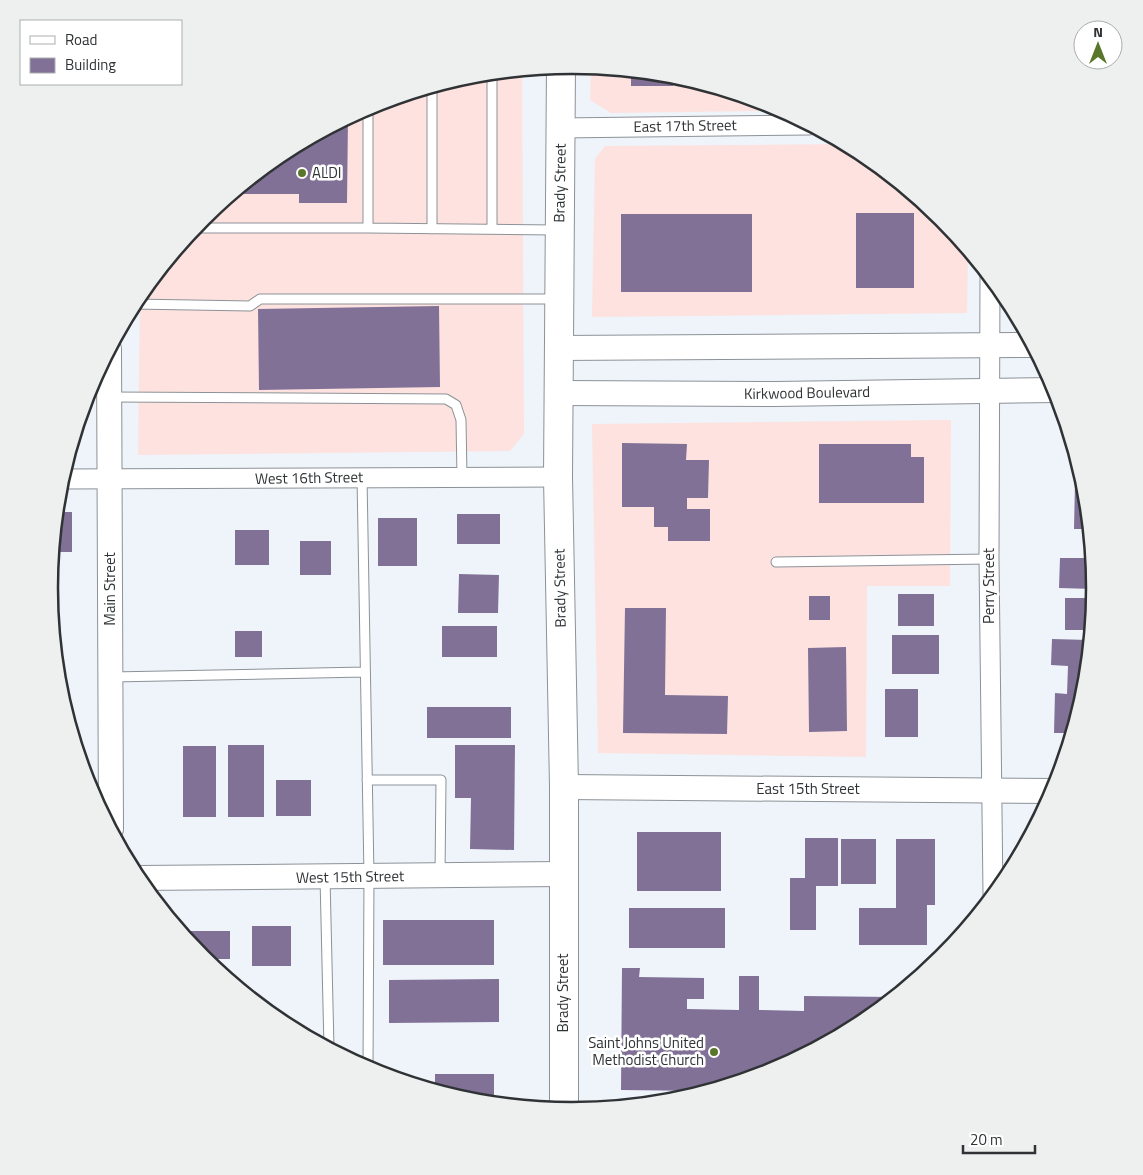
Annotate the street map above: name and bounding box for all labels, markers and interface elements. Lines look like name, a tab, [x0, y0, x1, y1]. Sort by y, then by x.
legend	[20, 20, 182, 85]
north arrow	[1073, 20, 1123, 70]
text: N	[1093, 21, 1103, 42]
text: Road	[65, 28, 97, 51]
text: Building	[65, 53, 116, 76]
street label: East 17th Street	[633, 113, 738, 138]
street label: Brady Street	[547, 143, 572, 223]
place label: ALDI	[312, 161, 342, 184]
marker: ALDI	[296, 167, 308, 179]
street label: Kirkwood Boulevard	[744, 380, 870, 405]
street label: West 16th Street	[255, 465, 364, 490]
street label: Perry Street	[977, 547, 1000, 624]
street label: Brady Street	[547, 548, 572, 628]
street label: Main Street	[98, 552, 121, 626]
street label: East 15th Street	[756, 777, 860, 800]
street label: West 15th Street	[296, 864, 405, 889]
street label: Brady Street	[551, 953, 574, 1033]
place label: Saint Johns United Methodist Church	[588, 1031, 704, 1071]
marker: Saint Johns United Methodist Church	[708, 1046, 720, 1058]
scale bar	[963, 1122, 1036, 1154]
text: 20 m	[970, 1128, 1003, 1151]

